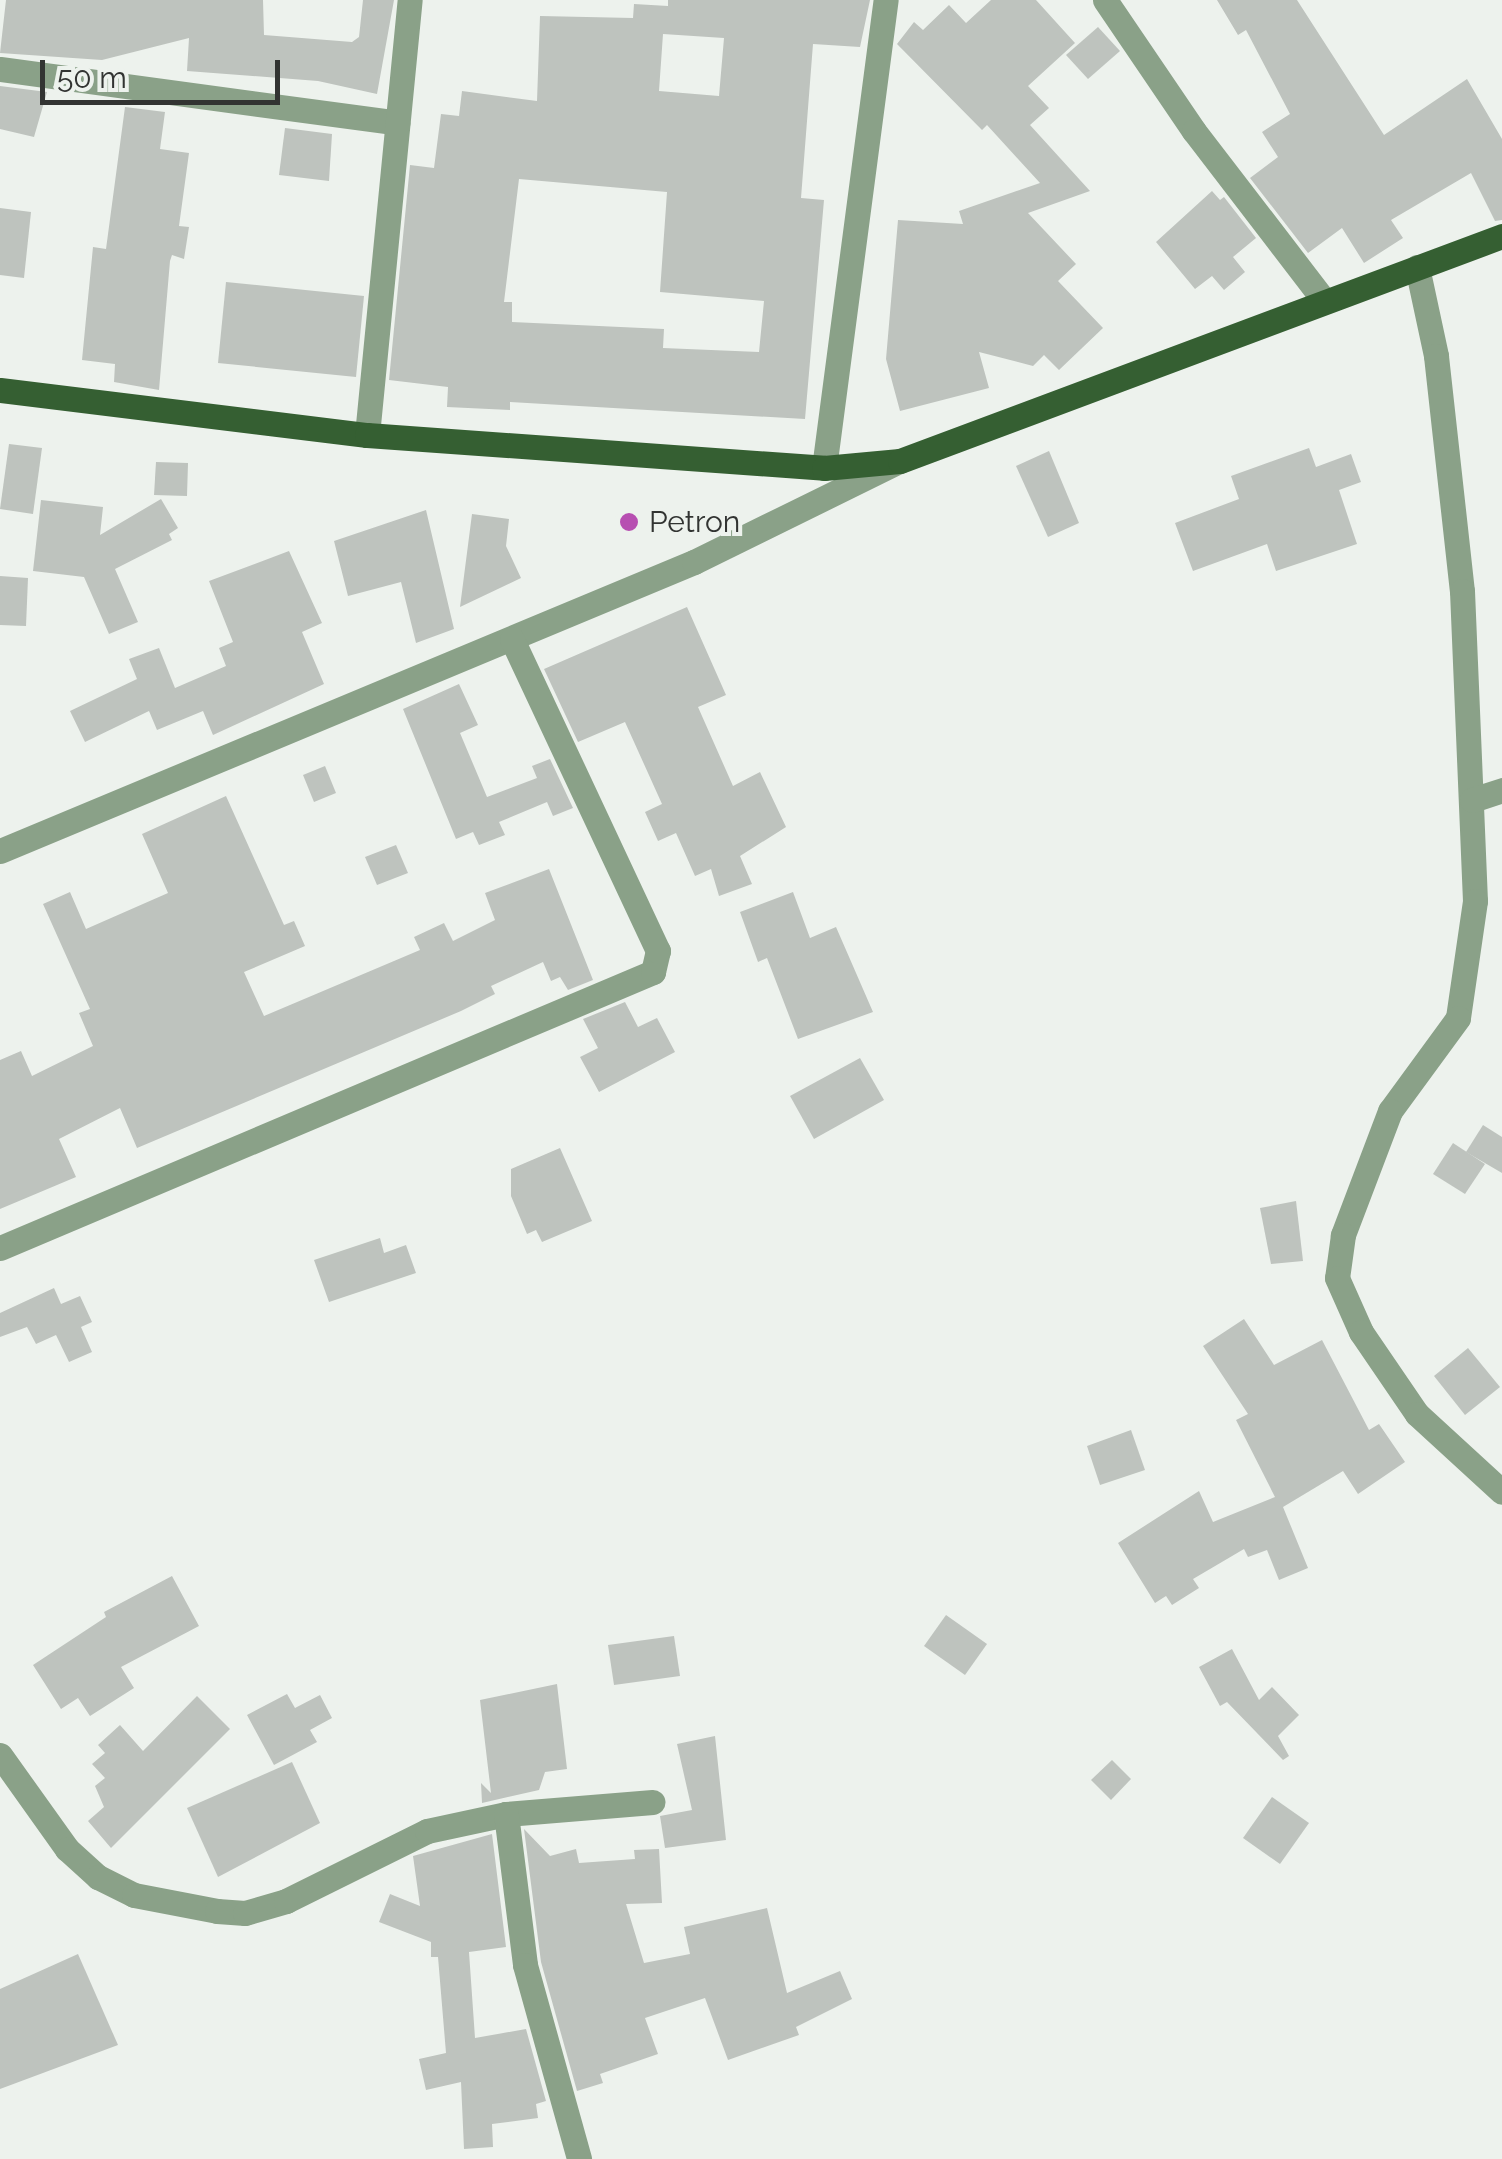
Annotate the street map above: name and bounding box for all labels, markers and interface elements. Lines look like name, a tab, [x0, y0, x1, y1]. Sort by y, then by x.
scale bar	[45, 40, 285, 102]
text: 50 m	[57, 60, 127, 95]
place label: Petron	[649, 504, 740, 540]
marker: Petron	[618, 511, 640, 533]

